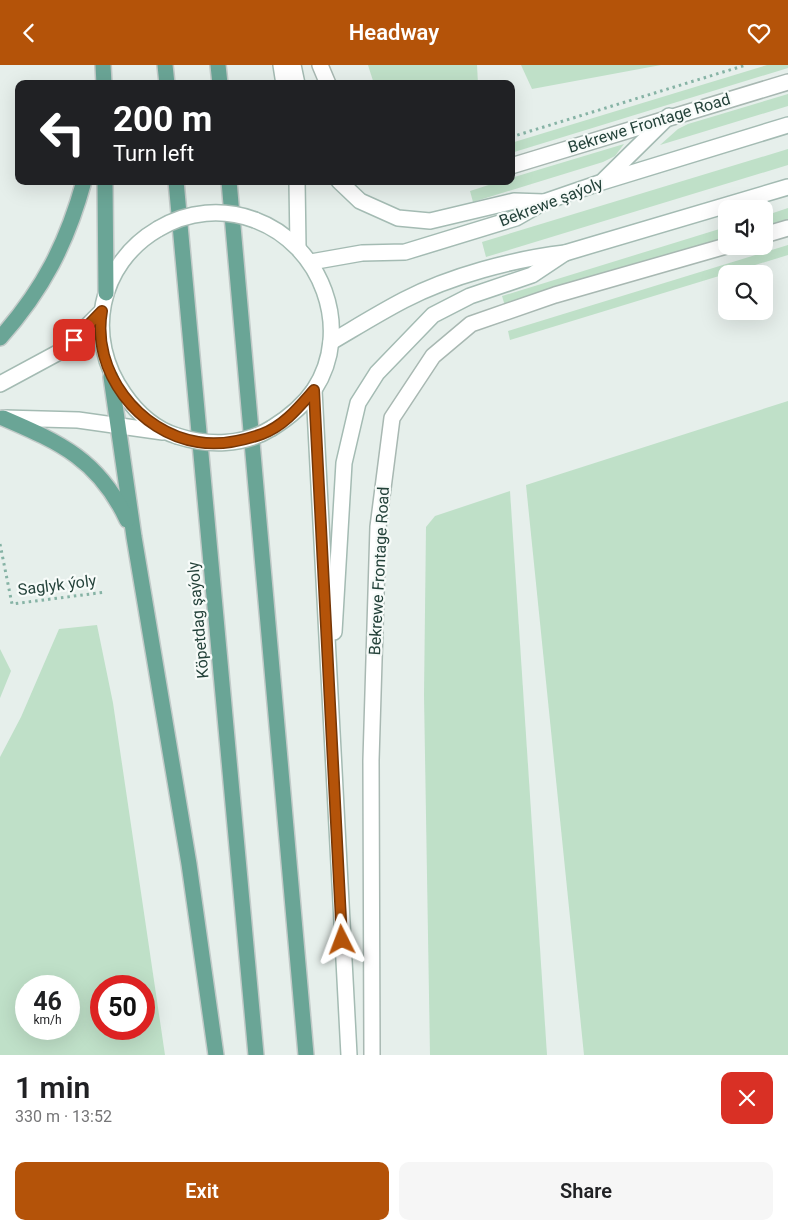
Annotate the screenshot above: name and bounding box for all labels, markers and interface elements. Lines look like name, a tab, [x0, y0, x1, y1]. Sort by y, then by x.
icon: back	[15, 19, 43, 47]
icon: heart	[745, 19, 773, 47]
text: Headway	[349, 20, 439, 45]
street label: Bekrewe Frontage Road	[566, 89, 732, 157]
text: 200 m	[113, 99, 212, 140]
icon: left	[30, 100, 95, 165]
text: Turn left	[113, 141, 194, 166]
street label: Bekrewe şaýoly	[496, 173, 606, 231]
map controls	[718, 200, 773, 320]
button: sound	[718, 200, 773, 255]
button: search	[718, 265, 773, 320]
pin	[53, 319, 95, 361]
icon: arrive	[60, 326, 88, 354]
street label: Bekrewe Frontage Road	[365, 486, 393, 656]
street label: Köpetdag şaýoly	[183, 560, 213, 679]
street label: Saglyk ýoly	[17, 571, 98, 599]
position arrow	[315, 913, 367, 965]
speed limit sign: 50	[90, 975, 155, 1040]
text: 46	[33, 987, 62, 1016]
text: km/h	[33, 1013, 62, 1027]
text: 1 min	[15, 1070, 90, 1105]
button: close	[721, 1072, 773, 1124]
text: 330 m · 13:52	[15, 1107, 112, 1126]
button: Exit	[15, 1162, 389, 1220]
button: Share	[399, 1162, 773, 1220]

